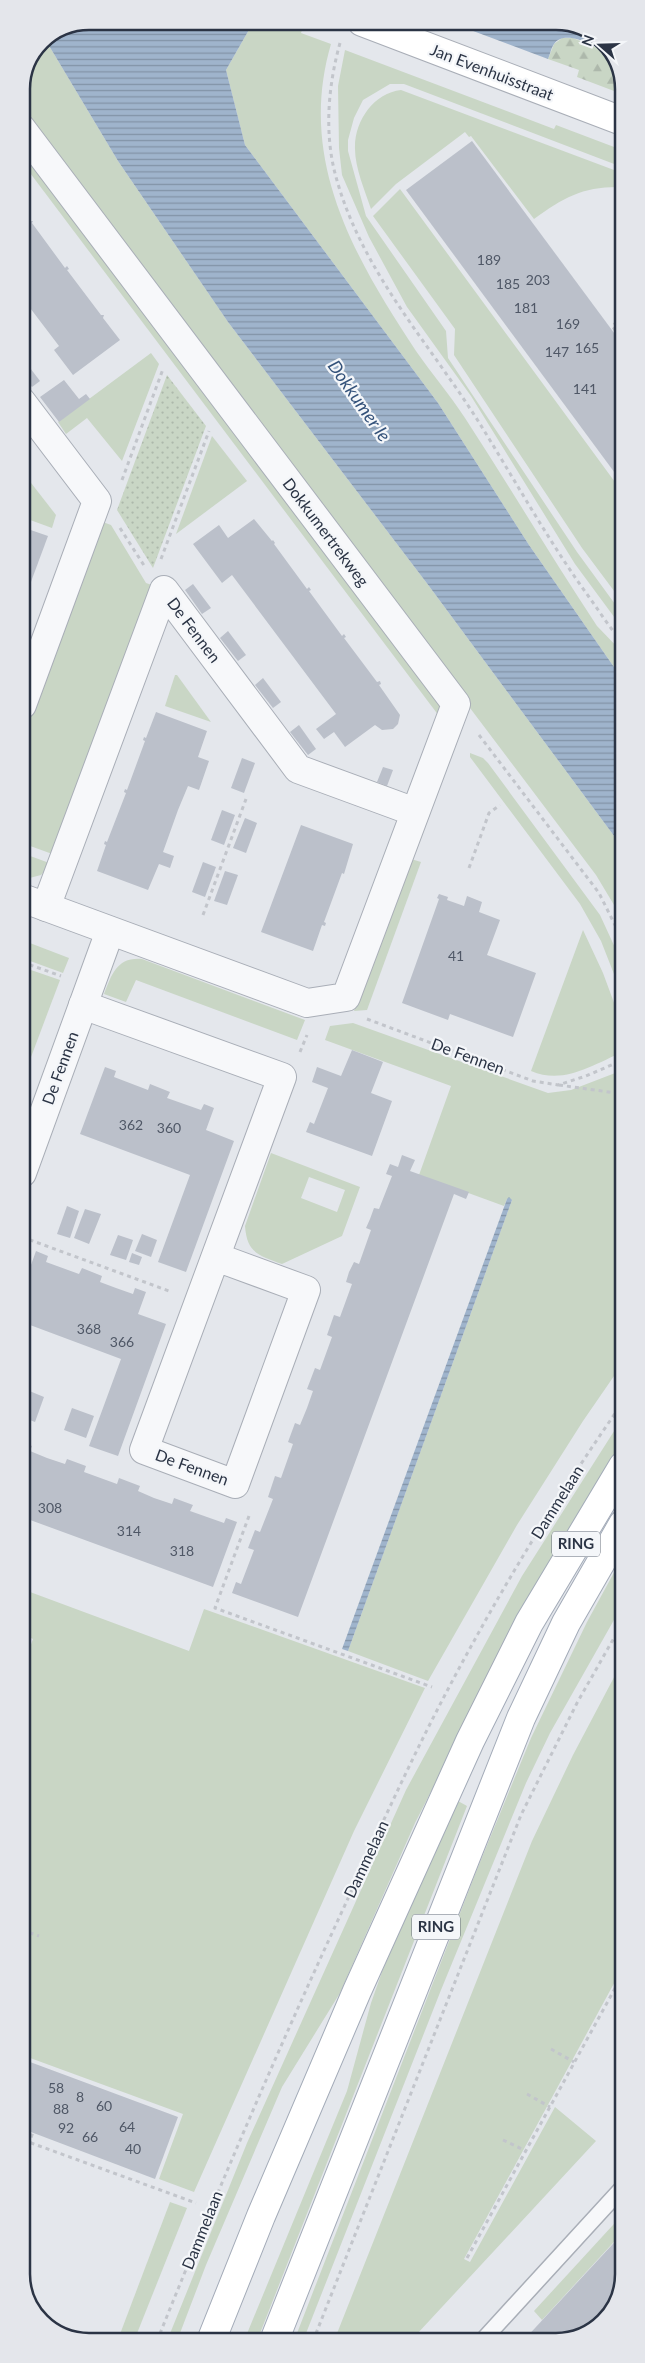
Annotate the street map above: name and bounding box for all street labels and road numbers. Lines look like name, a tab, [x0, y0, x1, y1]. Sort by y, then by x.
street label: Jan Evenhuisstraat	[428, 39, 557, 104]
street label: Dokkumertrekweg	[279, 474, 373, 590]
street label: De Fennen	[164, 593, 225, 666]
street label: De Fennen	[37, 1029, 82, 1107]
street label: De Fennen	[429, 1033, 507, 1078]
street label: De Fennen	[153, 1444, 231, 1489]
street label: Dammelaan	[526, 1461, 587, 1542]
road number: RING	[552, 1532, 600, 1556]
street label: Dammelaan	[339, 1817, 392, 1901]
road number: RING	[412, 1914, 460, 1940]
street label: Dammelaan	[177, 2188, 226, 2272]

